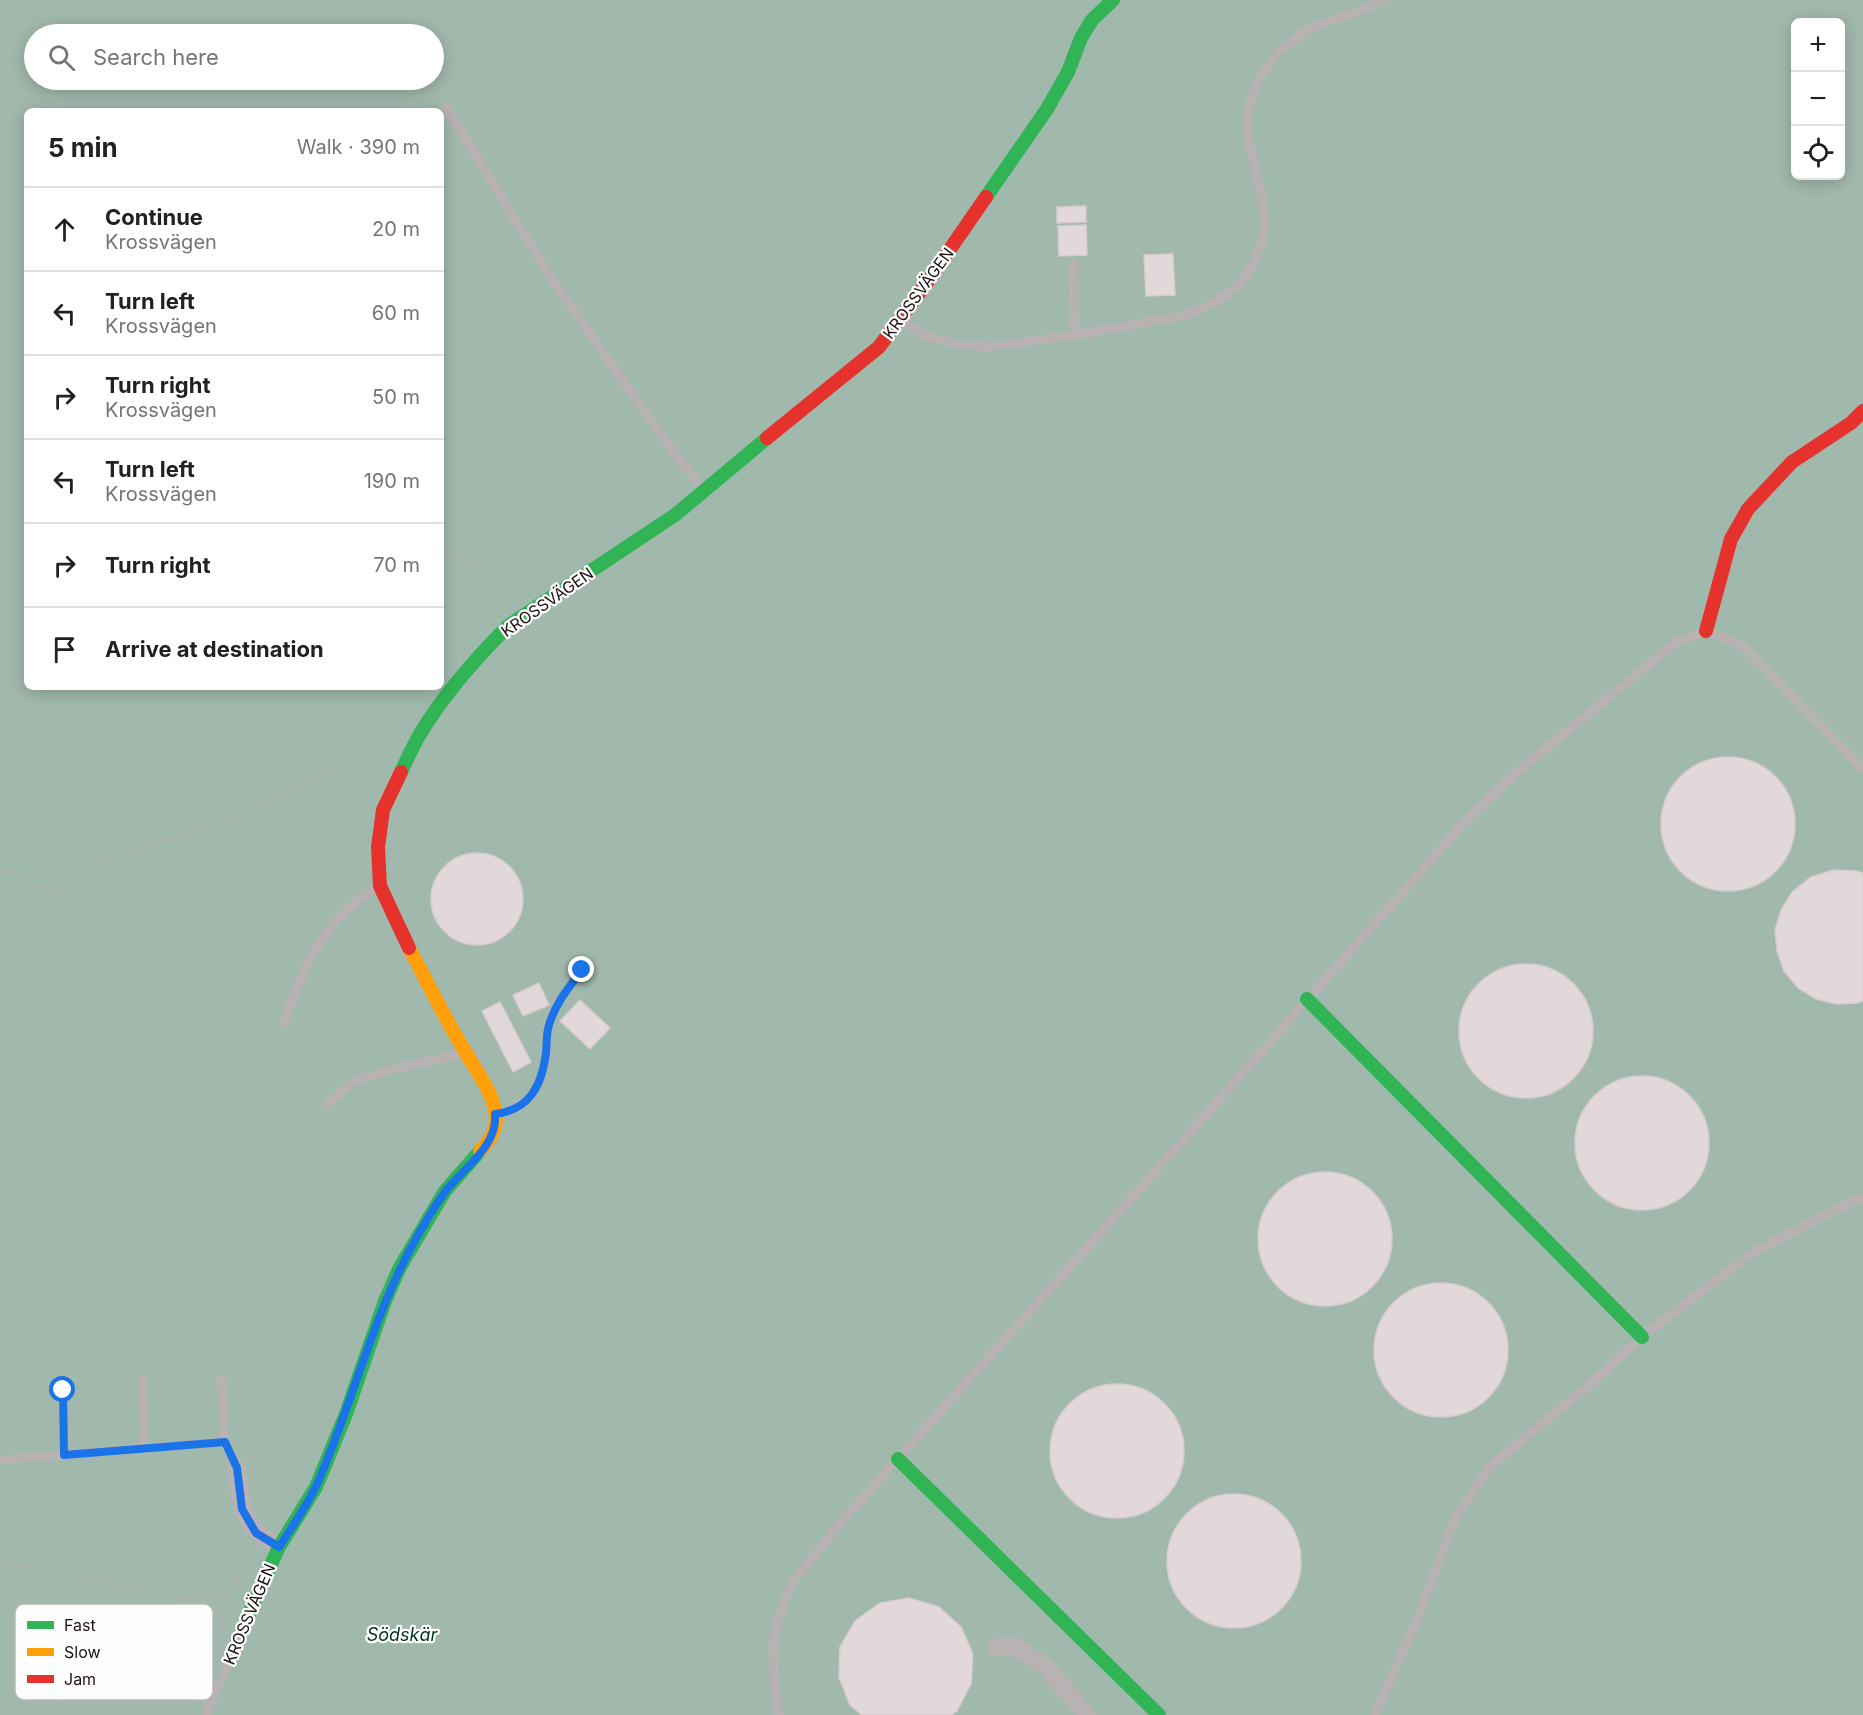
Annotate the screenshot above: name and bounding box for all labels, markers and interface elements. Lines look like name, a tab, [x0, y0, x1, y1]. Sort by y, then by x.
map controls	[1791, 18, 1845, 180]
button: +	[1791, 18, 1845, 72]
search box	[24, 24, 444, 90]
icon: search	[45, 41, 78, 74]
text: Search here	[93, 44, 219, 70]
button: −	[1791, 72, 1845, 126]
button: locate	[1791, 126, 1845, 180]
text: 5 min	[48, 132, 118, 163]
text: Walk · 390 m	[297, 135, 420, 159]
text: Continue	[105, 204, 203, 230]
icon: ahead	[48, 213, 81, 246]
text: 20 m	[372, 217, 420, 241]
text: Krossvägen	[105, 230, 217, 254]
street label: KROSSVÄGEN	[878, 243, 958, 343]
text: Turn left	[105, 288, 195, 314]
icon: left	[48, 297, 81, 330]
text: 60 m	[372, 301, 420, 325]
text: Krossvägen	[105, 314, 217, 338]
text: Turn right	[105, 372, 211, 398]
icon: right	[48, 381, 81, 414]
text: 50 m	[372, 385, 420, 409]
text: Krossvägen	[105, 398, 217, 422]
text: Turn left	[105, 456, 195, 482]
icon: left	[48, 465, 81, 498]
text: 190 m	[364, 469, 420, 493]
text: Krossvägen	[105, 482, 217, 506]
icon: right	[48, 549, 81, 582]
text: Turn right	[105, 552, 211, 578]
text: 70 m	[373, 553, 420, 577]
street label: KROSSVÄGEN	[497, 563, 597, 641]
icon: arrive	[48, 633, 81, 666]
text: Arrive at destination	[105, 636, 324, 662]
route end	[568, 956, 594, 982]
route start	[49, 1376, 75, 1402]
street label: KROSSVÄGEN	[219, 1560, 279, 1668]
legend	[15, 1604, 213, 1700]
text: Fast	[64, 1615, 96, 1635]
water label: Södskär	[367, 1624, 439, 1645]
text: Slow	[64, 1642, 101, 1662]
text: Jam	[64, 1669, 96, 1689]

